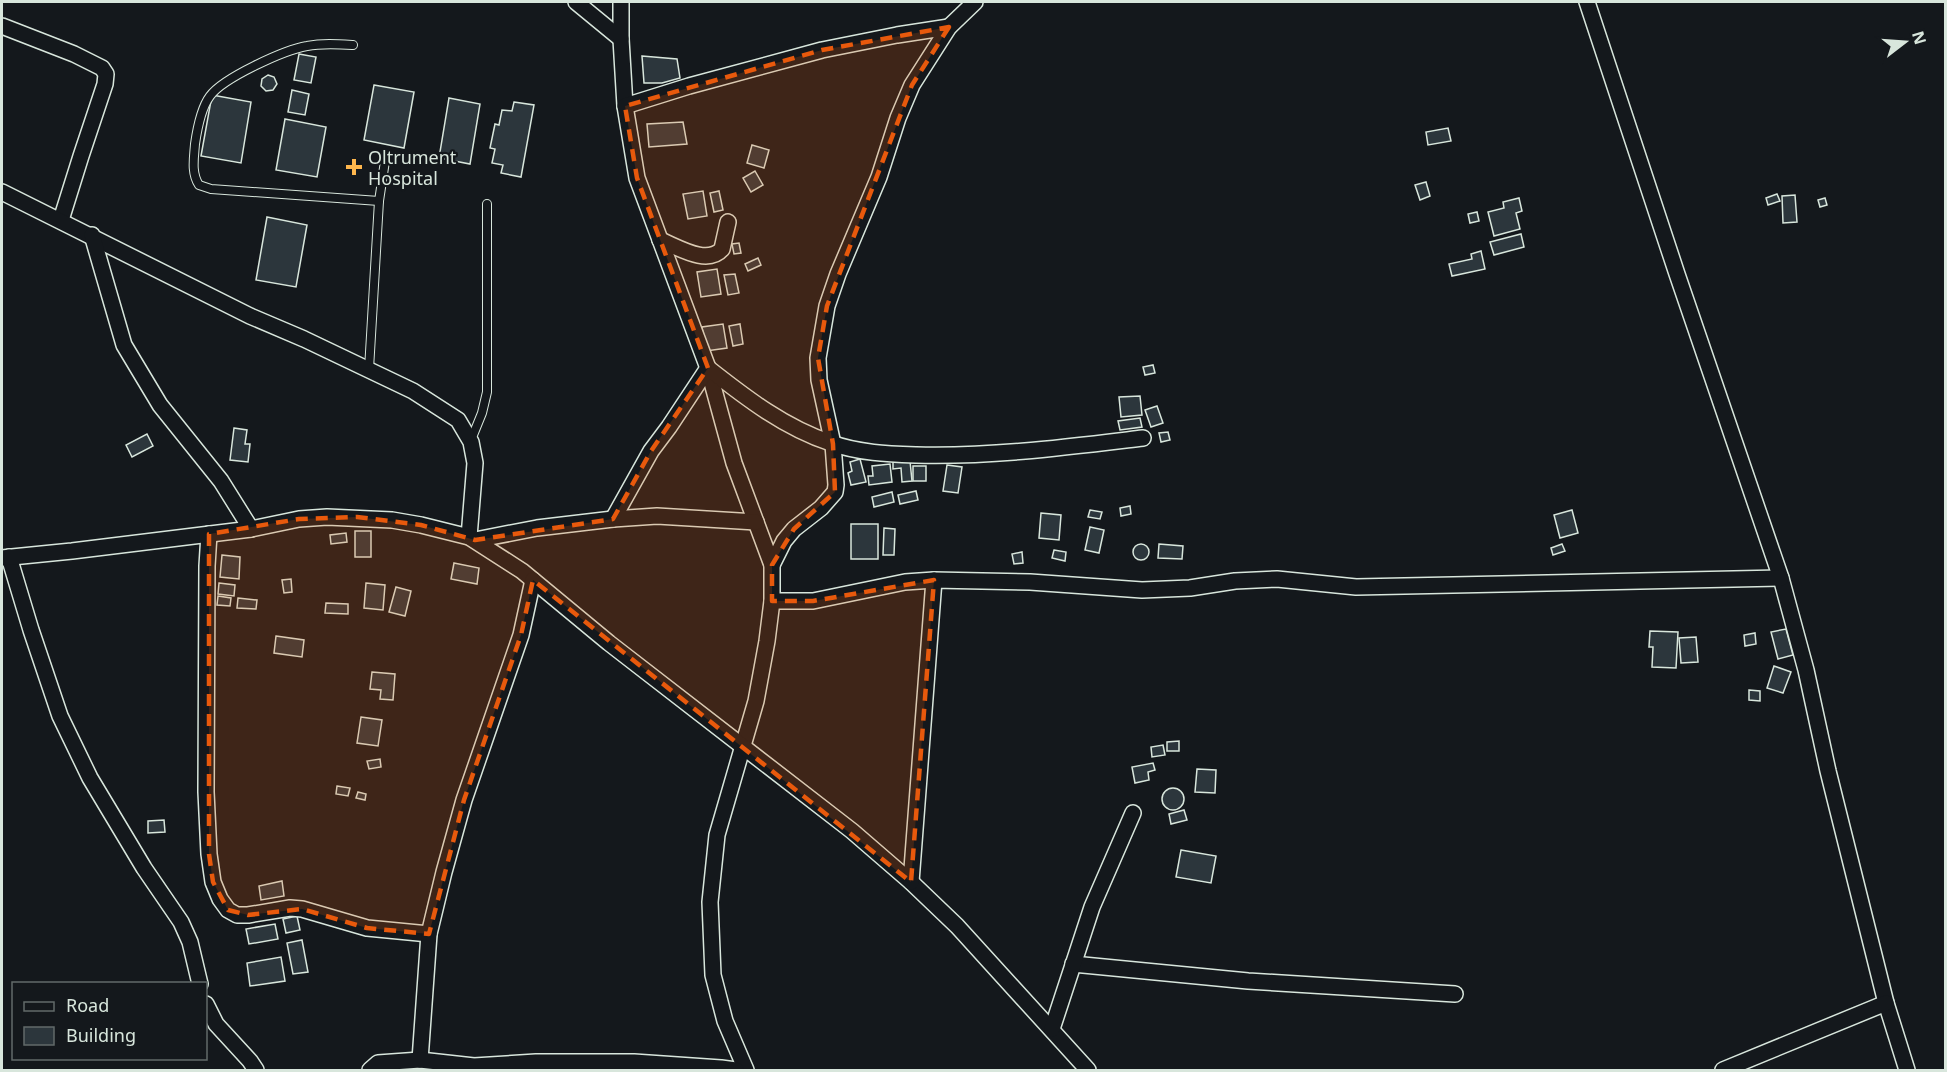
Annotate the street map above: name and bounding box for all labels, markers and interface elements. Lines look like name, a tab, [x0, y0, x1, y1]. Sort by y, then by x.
north arrow	[1875, 12, 1935, 72]
text: N	[1907, 28, 1932, 47]
place label: Oltrument Hospital	[368, 145, 457, 190]
marker: Oltrument Hospital	[345, 158, 363, 176]
legend	[12, 982, 207, 1060]
text: Road	[66, 993, 109, 1017]
text: Building	[66, 1023, 136, 1047]

